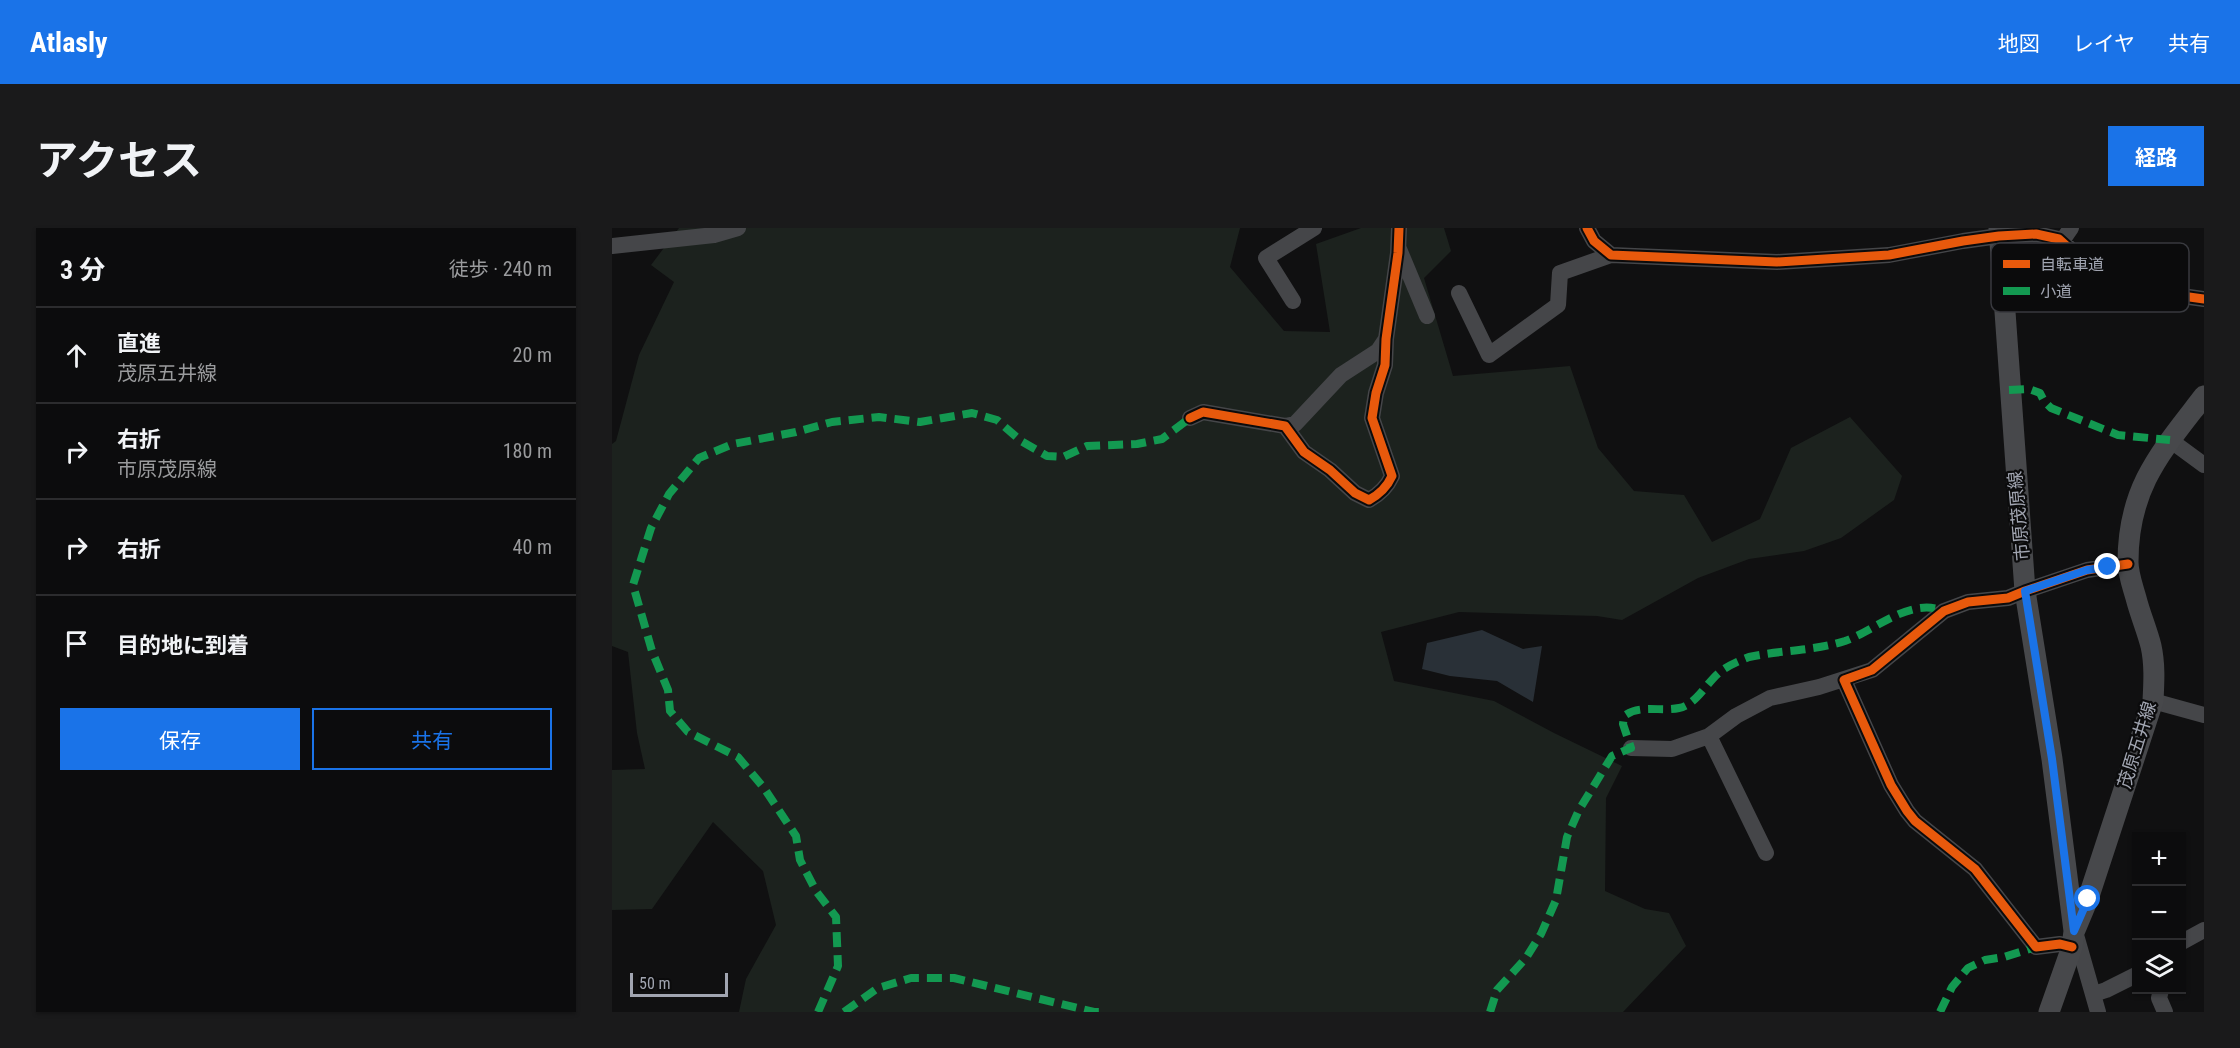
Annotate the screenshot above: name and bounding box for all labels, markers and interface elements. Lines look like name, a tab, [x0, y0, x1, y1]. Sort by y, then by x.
text: Atlasly	[30, 26, 108, 59]
text: 地図	[1998, 32, 2040, 56]
text: レイヤ	[2073, 32, 2135, 56]
text: 共有	[2168, 32, 2210, 56]
button: 経路	[2108, 126, 2204, 186]
text: アクセス	[36, 136, 202, 185]
legend	[1991, 243, 2189, 312]
text: 3 分	[60, 255, 105, 285]
text: 自転車道	[2040, 255, 2104, 274]
text: 徒歩 · 240 m	[449, 257, 552, 281]
text: 小道	[2040, 282, 2072, 301]
text: 直進	[117, 331, 161, 356]
icon: ahead	[60, 339, 93, 372]
text: 20 m	[513, 343, 552, 367]
text: 茂原五井線	[117, 361, 217, 385]
text: 右折	[117, 427, 161, 452]
icon: right	[60, 435, 93, 468]
text: 180 m	[503, 439, 552, 463]
text: 市原茂原線	[117, 457, 217, 481]
street label: 市原茂原線	[2004, 470, 2033, 562]
icon: right	[60, 531, 93, 564]
text: 40 m	[513, 535, 552, 559]
text: 右折	[117, 537, 161, 562]
route end	[2094, 553, 2120, 579]
icon: arrive	[60, 627, 93, 660]
text: 目的地に到着	[117, 633, 249, 658]
street label: 茂原五井線	[2113, 699, 2160, 791]
button: 保存	[60, 708, 300, 770]
button: 共有	[312, 708, 552, 770]
map controls	[2132, 832, 2186, 994]
button: +	[2132, 832, 2186, 886]
route start	[2074, 885, 2100, 911]
button: −	[2132, 886, 2186, 940]
button: layers	[2132, 940, 2186, 994]
scale bar	[630, 970, 728, 998]
text: 50 m	[639, 974, 671, 993]

